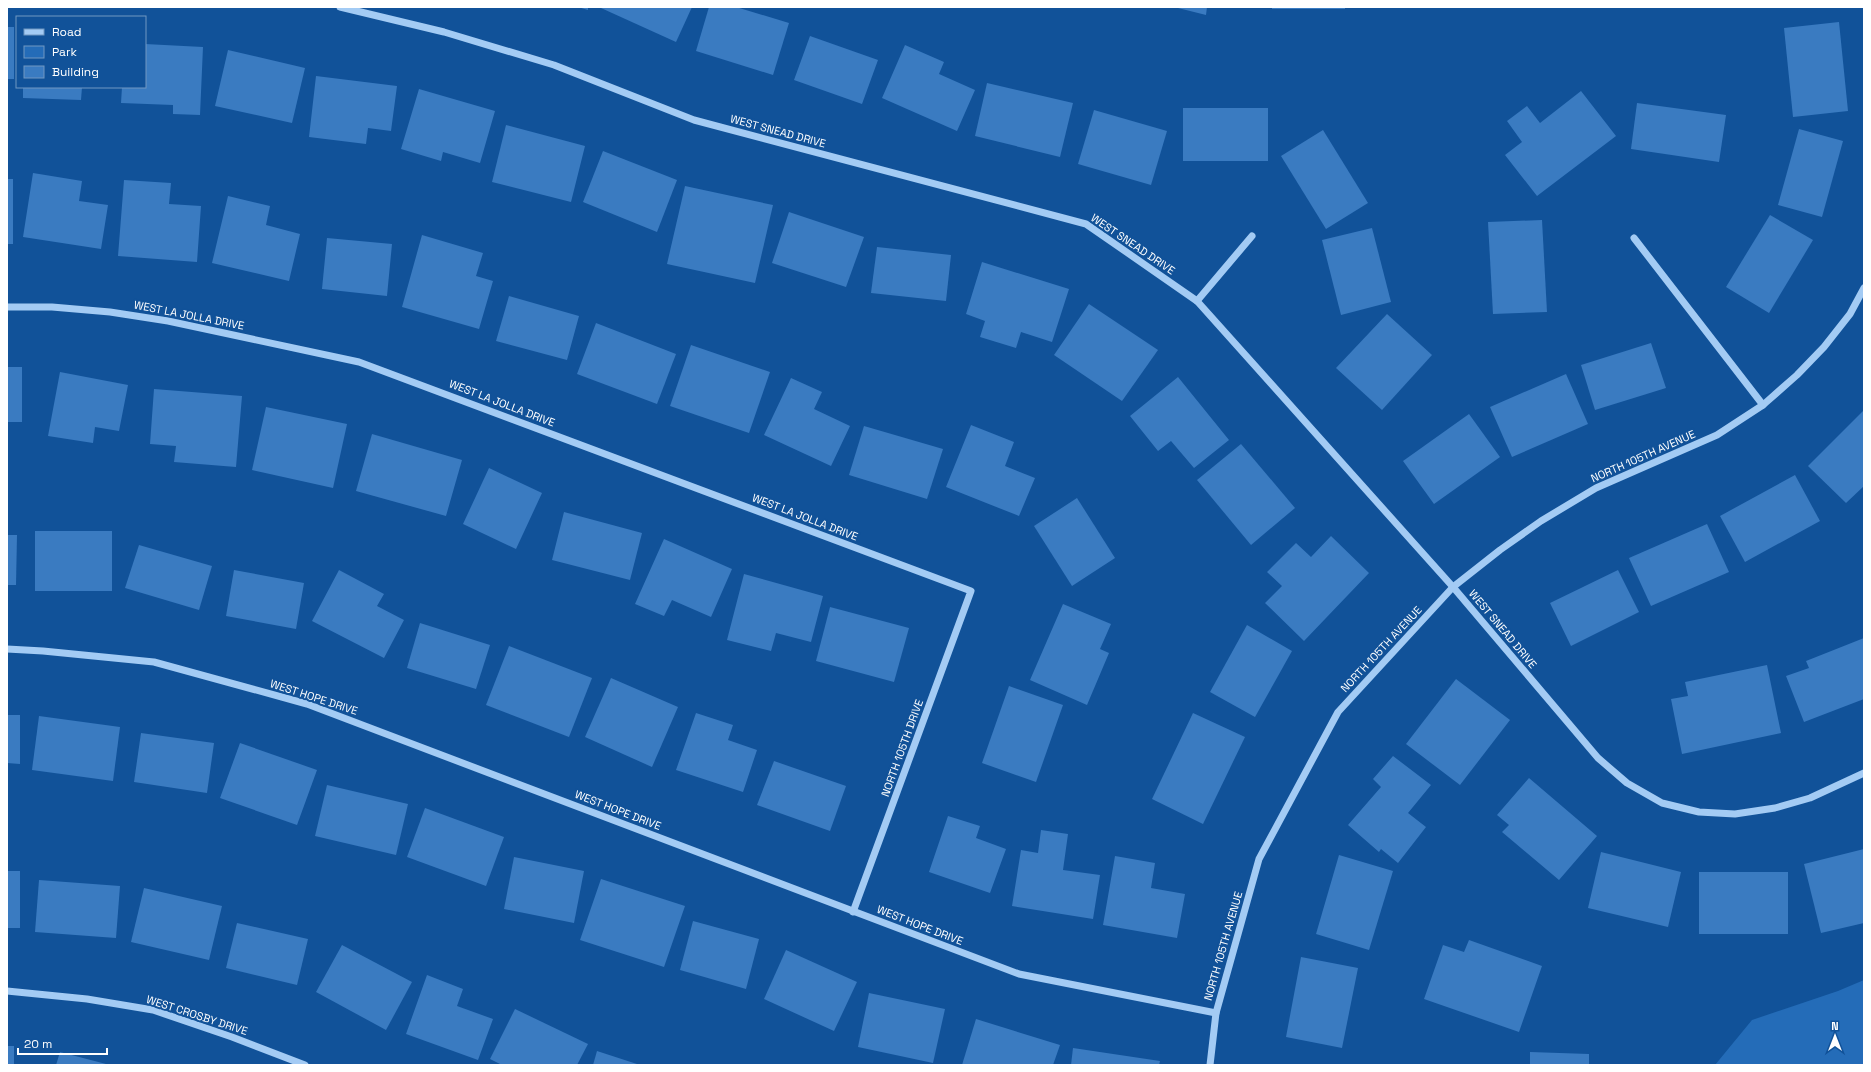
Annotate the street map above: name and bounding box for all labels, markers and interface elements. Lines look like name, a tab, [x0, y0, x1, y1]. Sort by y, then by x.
legend	[16, 16, 146, 88]
text: Road	[52, 24, 81, 40]
text: Park	[52, 44, 77, 60]
text: Building	[52, 64, 99, 80]
street label: WEST SNEAD DRIVE	[729, 111, 827, 151]
street label: WEST SNEAD DRIVE	[1088, 211, 1178, 277]
street label: WEST LA JOLLA DRIVE	[133, 297, 245, 333]
street label: WEST LA JOLLA DRIVE	[447, 376, 557, 430]
street label: NORTH 105TH AVENUE	[1589, 427, 1697, 485]
street label: WEST LA JOLLA DRIVE	[750, 490, 860, 544]
street label: WEST SNEAD DRIVE	[1466, 587, 1540, 671]
street label: NORTH 105TH AVENUE	[1337, 603, 1425, 695]
street label: WEST HOPE DRIVE	[268, 676, 360, 718]
street label: NORTH 105TH DRIVE	[878, 697, 926, 799]
street label: WEST HOPE DRIVE	[573, 787, 663, 833]
street label: NORTH 105TH AVENUE	[1201, 890, 1245, 1002]
street label: WEST HOPE DRIVE	[875, 902, 965, 948]
street label: WEST CROSBY DRIVE	[145, 992, 249, 1038]
north arrow	[1815, 1016, 1855, 1056]
text: N	[1831, 1019, 1839, 1033]
scale bar	[18, 1030, 107, 1056]
text: 20 m	[24, 1036, 52, 1052]

